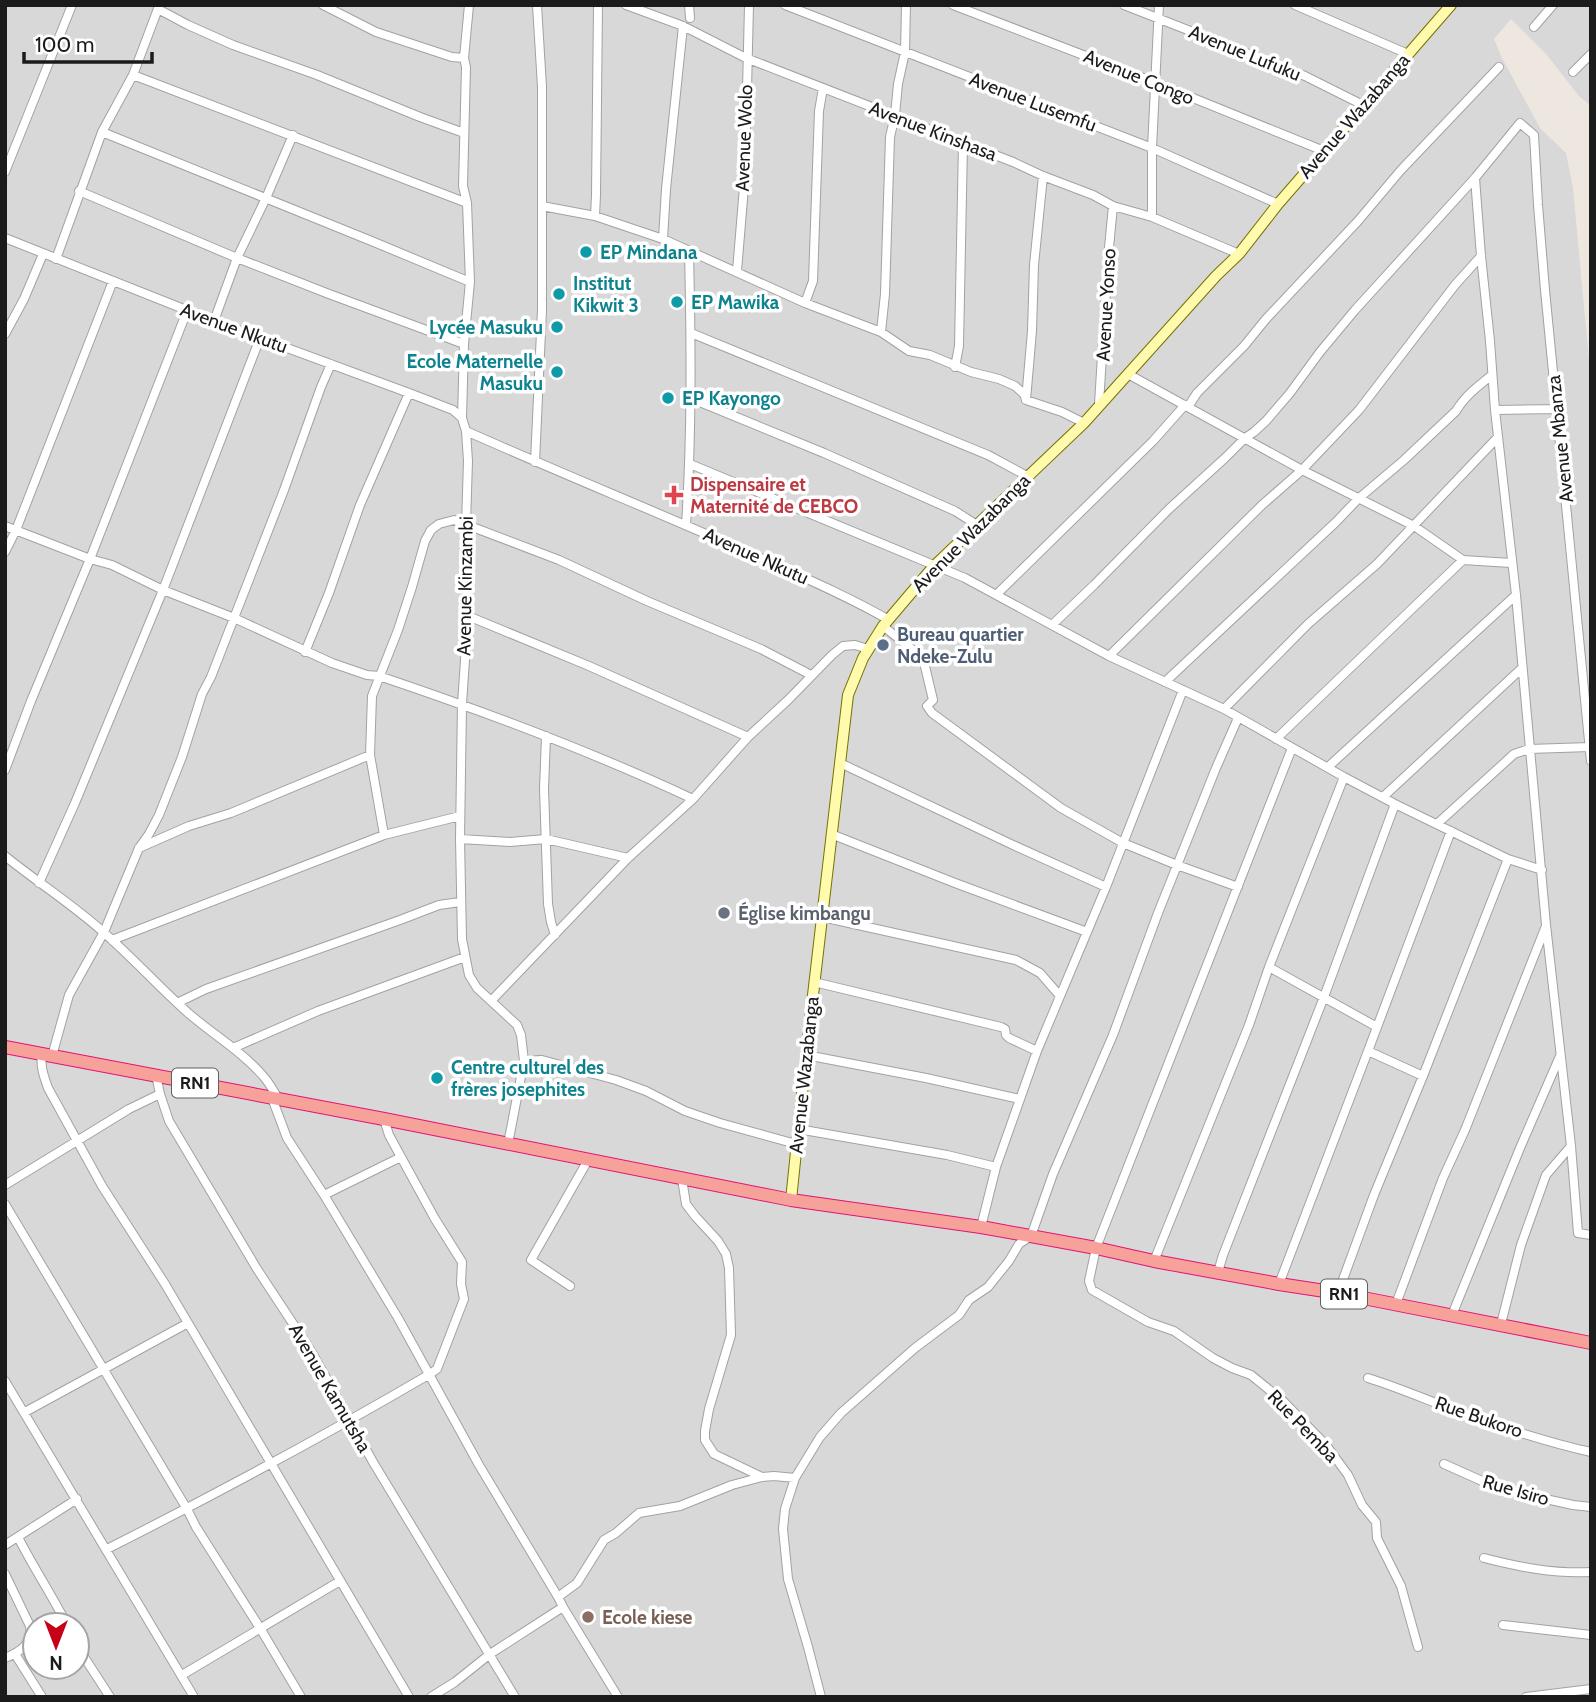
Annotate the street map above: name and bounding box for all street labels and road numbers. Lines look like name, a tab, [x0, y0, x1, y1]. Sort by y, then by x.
street label: Avenue Lufuku	[1186, 20, 1304, 86]
street label: Avenue Congo	[1080, 44, 1198, 110]
street label: Avenue Wazabanga	[1294, 49, 1414, 183]
street label: Avenue Lusemfu	[966, 67, 1100, 137]
street label: Avenue Wolo	[731, 84, 757, 192]
street label: Avenue Kinshasa	[866, 96, 1000, 166]
street label: Avenue Yonso	[1092, 248, 1120, 362]
street label: Avenue Nkutu	[177, 298, 291, 358]
street label: Avenue Mbanza	[1542, 374, 1578, 504]
street label: Avenue Wazabanga	[907, 469, 1035, 597]
street label: Avenue Kinzambi	[452, 516, 478, 656]
street label: Avenue Nkutu	[700, 523, 812, 589]
street label: Avenue Wazabanga	[784, 995, 824, 1155]
road number: RN1	[172, 1068, 218, 1098]
road number: RN1	[1321, 1280, 1367, 1308]
street label: Avenue Kamutsha	[284, 1320, 376, 1456]
street label: Rue Pemba	[1263, 1385, 1343, 1467]
street label: Rue Bukoro	[1432, 1391, 1526, 1443]
street label: Rue Isiro	[1480, 1470, 1552, 1510]

